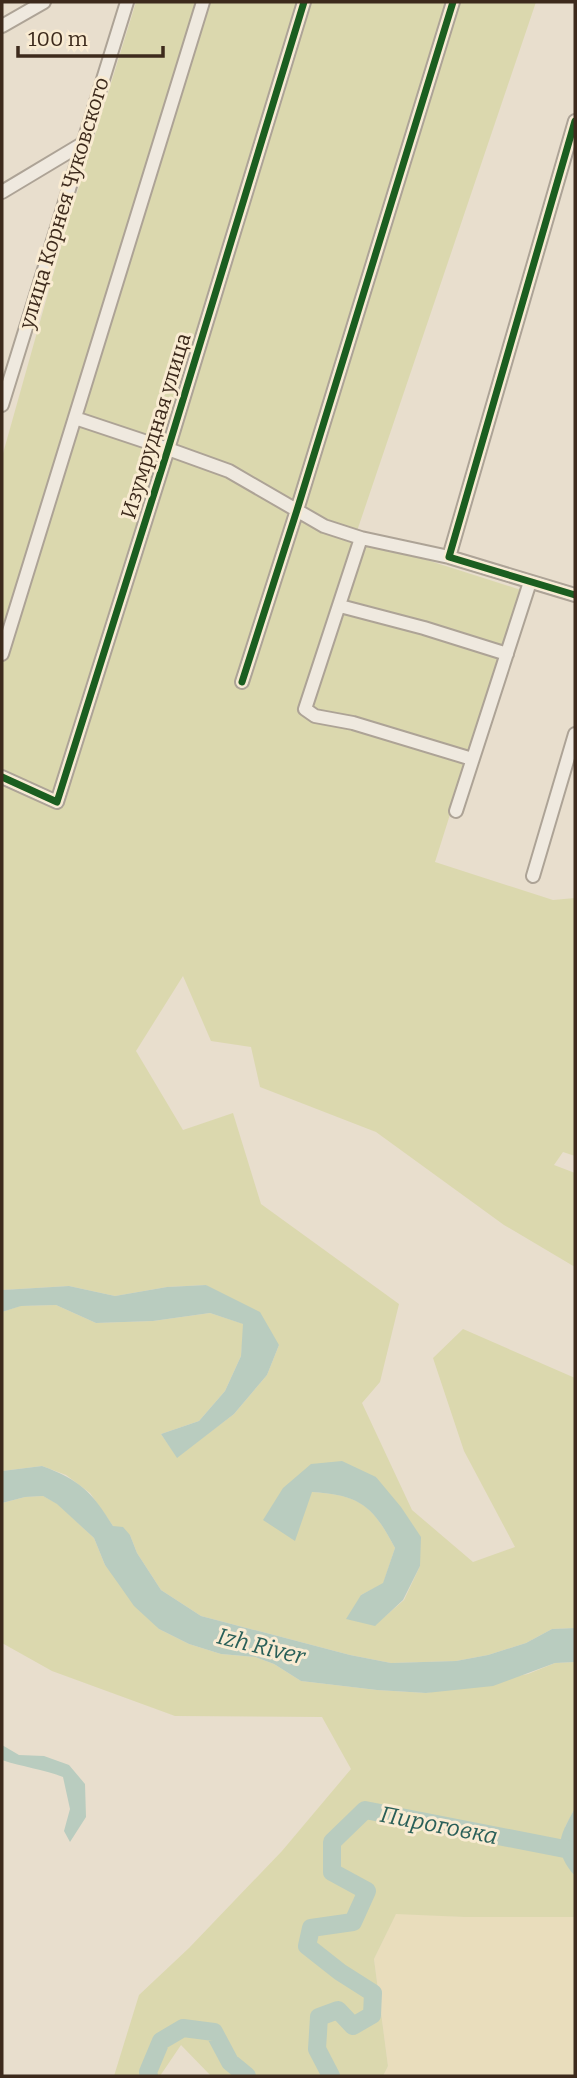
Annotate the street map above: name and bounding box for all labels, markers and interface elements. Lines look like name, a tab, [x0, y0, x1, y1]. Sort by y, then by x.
scale bar	[18, 14, 163, 58]
text: 100 m	[28, 26, 88, 52]
street label: улица Корнея Чуковского	[13, 74, 115, 333]
street label: Изумрудная улица	[115, 330, 197, 522]
water label: Izh River	[214, 1622, 309, 1671]
water label: Пироговка	[378, 1800, 500, 1850]

